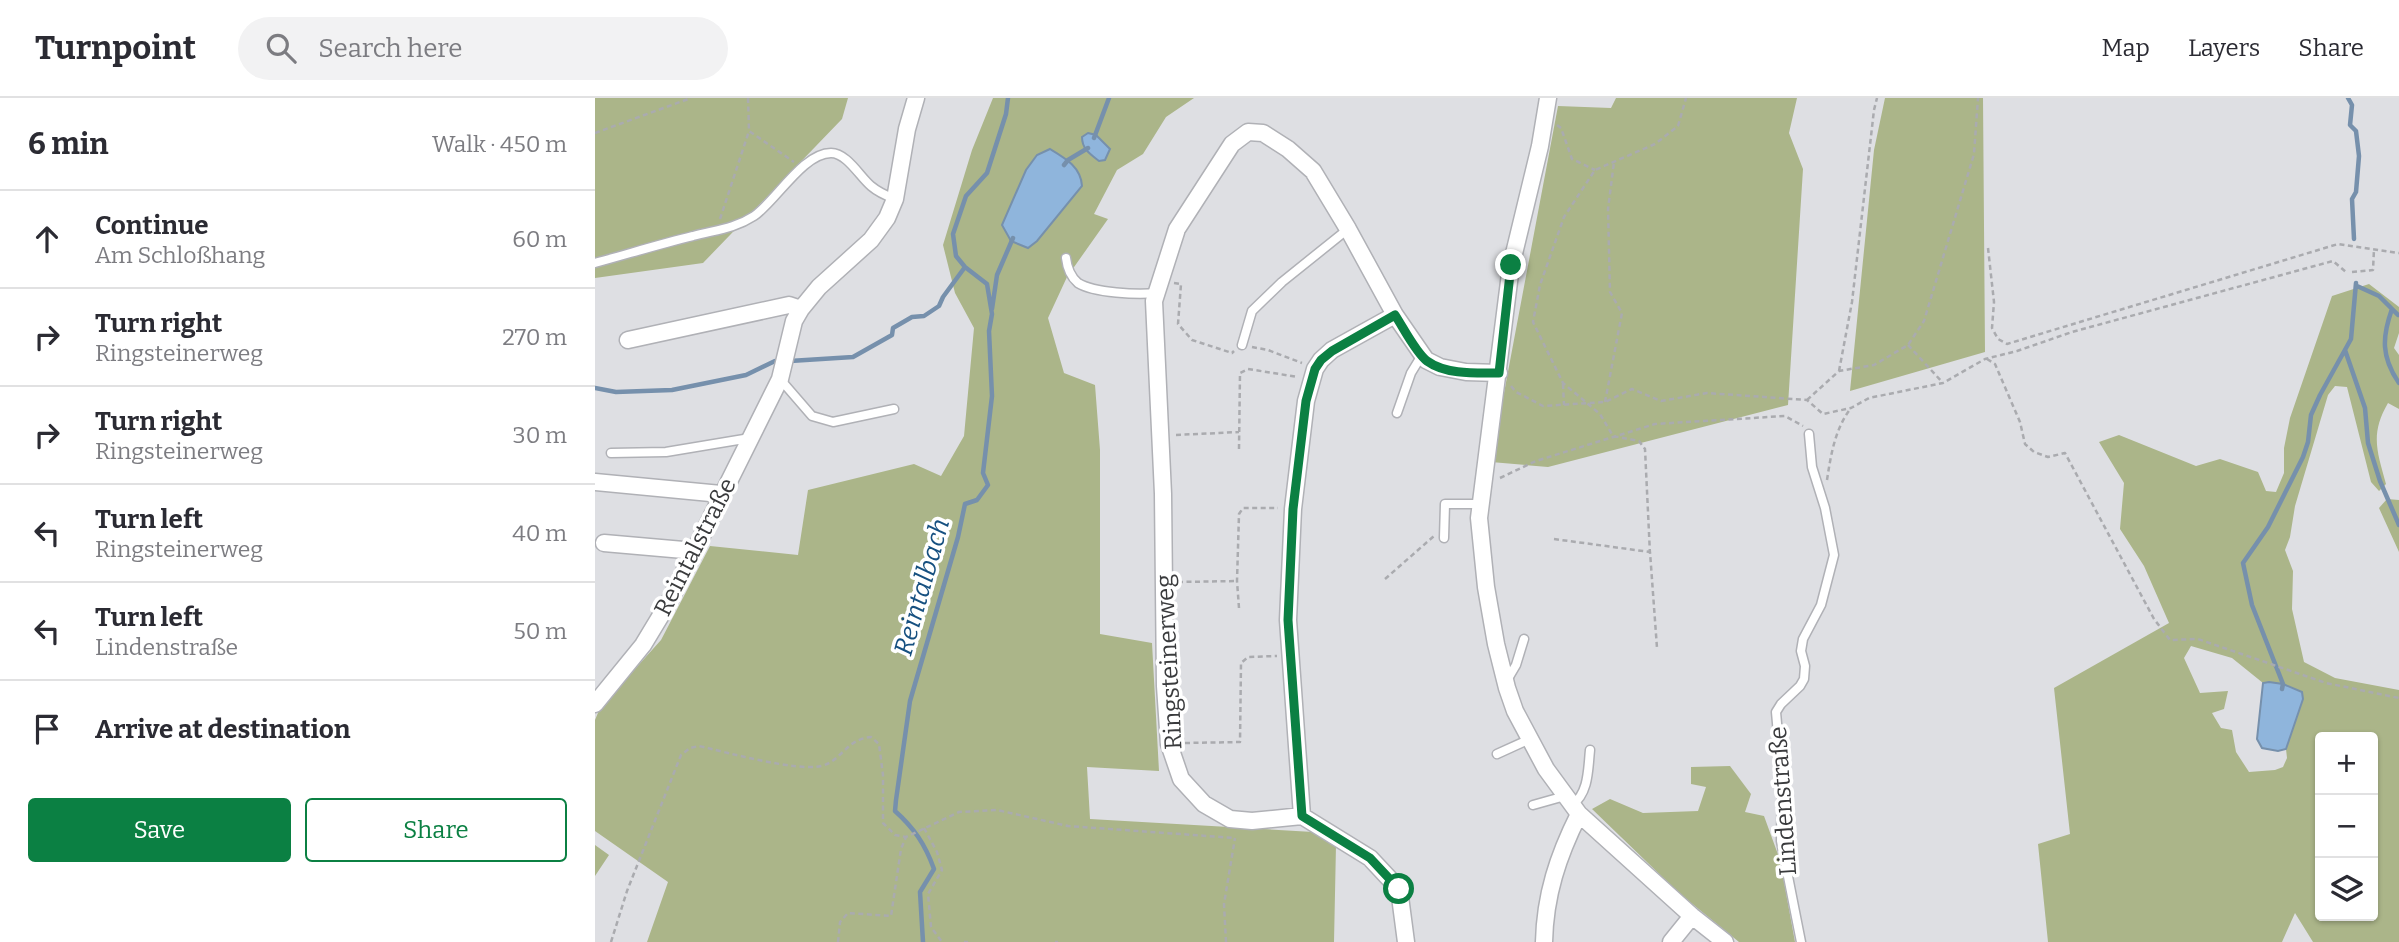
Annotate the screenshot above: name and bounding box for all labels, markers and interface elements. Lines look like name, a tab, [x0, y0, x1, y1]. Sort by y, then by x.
search box	[238, 17, 728, 80]
text: Turnpoint	[35, 28, 196, 68]
icon: search	[262, 29, 300, 67]
text: Search here	[318, 33, 462, 64]
text: Map	[2102, 34, 2150, 62]
text: Layers	[2188, 34, 2260, 62]
text: Share	[2298, 34, 2364, 62]
text: 6 min	[28, 126, 109, 162]
text: Walk · 450 m	[432, 130, 567, 158]
text: Continue	[95, 210, 209, 241]
icon: ahead	[28, 220, 66, 258]
text: 60 m	[512, 225, 567, 253]
text: Am Schloßhang	[95, 241, 265, 269]
route end	[1495, 249, 1526, 280]
text: Turn right	[95, 308, 222, 339]
icon: right	[28, 318, 66, 356]
text: 270 m	[502, 323, 567, 351]
text: Ringsteinerweg	[95, 339, 263, 367]
text: Turn right	[95, 406, 222, 437]
icon: right	[28, 416, 66, 454]
text: 30 m	[513, 421, 567, 449]
text: Ringsteinerweg	[95, 437, 263, 465]
street label: Reintalstraße	[648, 473, 742, 621]
text: Turn left	[95, 504, 203, 535]
icon: left	[28, 514, 66, 552]
water label: Reintalbach	[888, 515, 956, 659]
text: 40 m	[512, 519, 567, 547]
text: Ringsteinerweg	[95, 535, 263, 563]
street label: Ringsteinerweg	[1150, 574, 1188, 750]
text: Turn left	[95, 602, 203, 633]
icon: left	[28, 612, 66, 650]
text: 50 m	[513, 617, 567, 645]
text: Lindenstraße	[95, 633, 238, 661]
icon: arrive	[28, 710, 66, 748]
text: Arrive at destination	[95, 714, 350, 745]
street label: Lindenstraße	[1764, 725, 1802, 877]
map controls	[2315, 732, 2378, 921]
button: +	[2315, 732, 2378, 795]
button: −	[2315, 795, 2378, 858]
button: Save	[28, 798, 291, 862]
button: Share	[305, 798, 567, 862]
button: layers	[2315, 858, 2378, 921]
route start	[1383, 873, 1414, 904]

